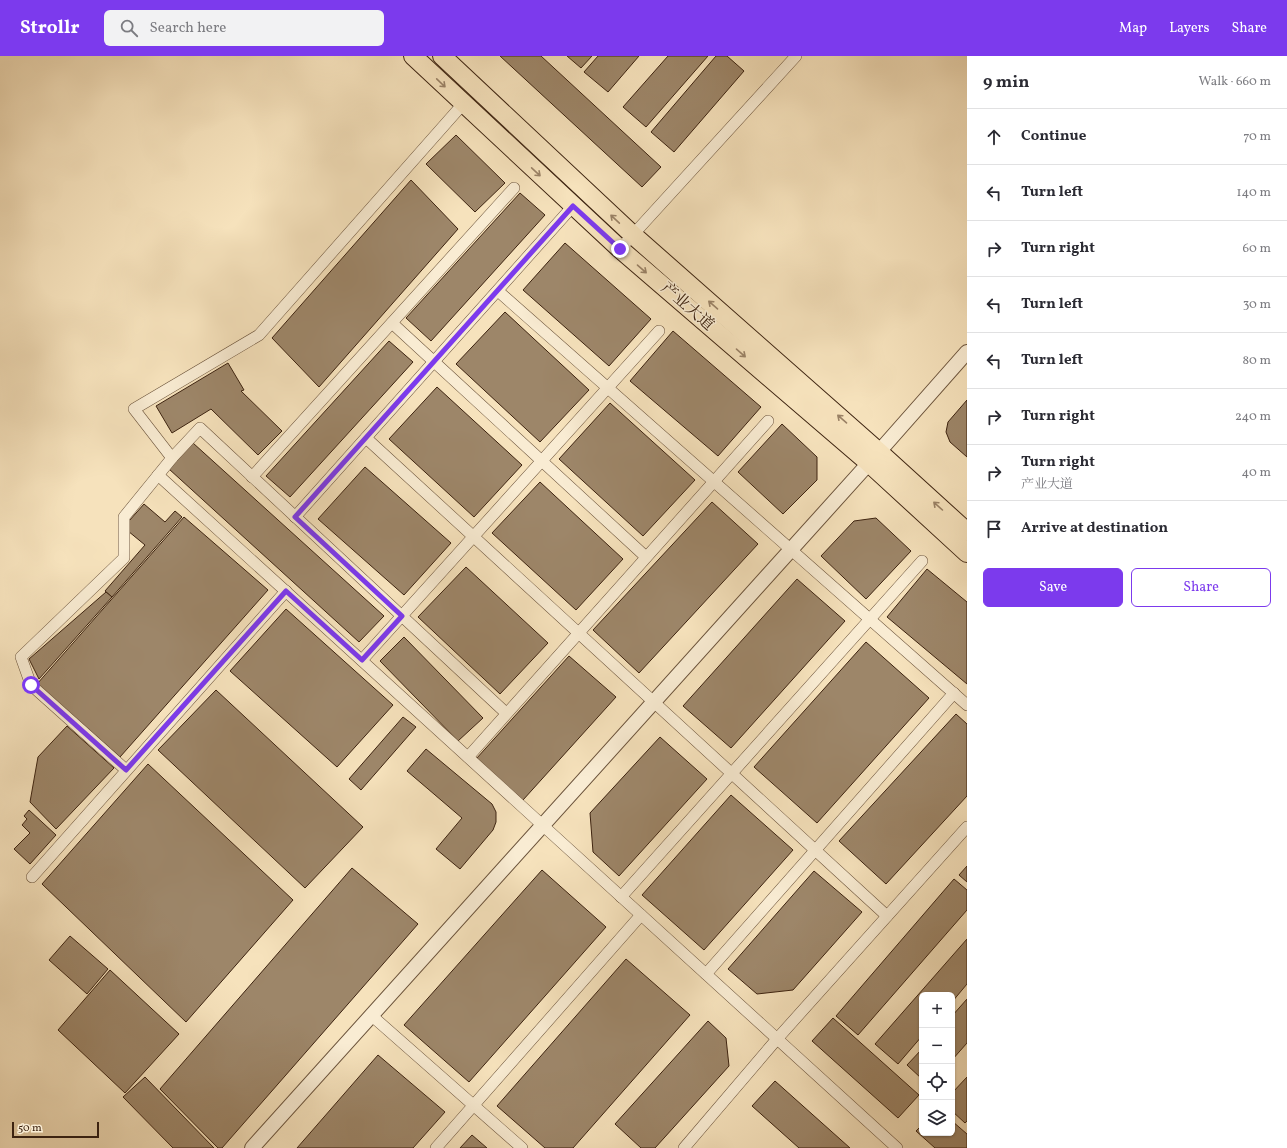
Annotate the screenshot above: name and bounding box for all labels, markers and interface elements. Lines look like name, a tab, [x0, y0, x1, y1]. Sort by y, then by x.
search box	[104, 10, 384, 46]
text: Strollr	[20, 15, 80, 41]
icon: search	[118, 17, 140, 39]
text: Search here	[150, 18, 226, 39]
text: Map	[1119, 19, 1147, 38]
text: Layers	[1169, 19, 1209, 38]
text: Share	[1231, 19, 1267, 38]
text: 9 min	[983, 71, 1029, 94]
text: Walk · 660 m	[1199, 73, 1271, 91]
one-way arrow	[436, 78, 446, 88]
icon: ahead	[983, 126, 1005, 148]
text: Continue	[1021, 126, 1086, 147]
text: 70 m	[1243, 128, 1271, 146]
one-way arrow	[531, 167, 541, 176]
icon: left	[983, 182, 1005, 204]
text: Turn left	[1021, 182, 1083, 203]
text: 140 m	[1237, 184, 1271, 202]
one-way arrow	[611, 215, 621, 224]
icon: right	[983, 238, 1005, 260]
text: Turn right	[1021, 238, 1095, 259]
route end	[611, 240, 629, 258]
text: 60 m	[1243, 240, 1271, 258]
one-way arrow	[637, 264, 648, 273]
street label: 产业大道	[656, 278, 718, 336]
icon: left	[983, 294, 1005, 316]
text: Turn left	[1021, 294, 1083, 315]
text: 30 m	[1243, 296, 1271, 314]
one-way arrow	[707, 301, 718, 310]
one-way arrow	[736, 349, 746, 358]
icon: left	[983, 350, 1005, 372]
text: Turn left	[1021, 350, 1083, 371]
text: 80 m	[1242, 352, 1271, 370]
icon: right	[983, 406, 1005, 428]
text: Turn right	[1021, 406, 1095, 427]
text: 240 m	[1235, 408, 1271, 426]
one-way arrow	[836, 414, 847, 423]
text: Turn right	[1021, 452, 1095, 473]
icon: right	[983, 462, 1005, 484]
text: 40 m	[1242, 464, 1271, 482]
text: 产业大道	[1021, 476, 1073, 494]
one-way arrow	[933, 501, 943, 511]
icon: arrive	[983, 518, 1005, 540]
text: Arrive at destination	[1021, 518, 1168, 539]
button: Save	[983, 568, 1123, 607]
button: Share	[1131, 568, 1271, 607]
route start	[22, 676, 40, 694]
map controls	[919, 992, 955, 1136]
button: +	[919, 992, 955, 1028]
button: −	[919, 1028, 955, 1064]
button: locate	[919, 1064, 955, 1100]
button: layers	[919, 1100, 955, 1136]
scale bar	[12, 1120, 99, 1139]
text: 50 m	[18, 1121, 42, 1136]

